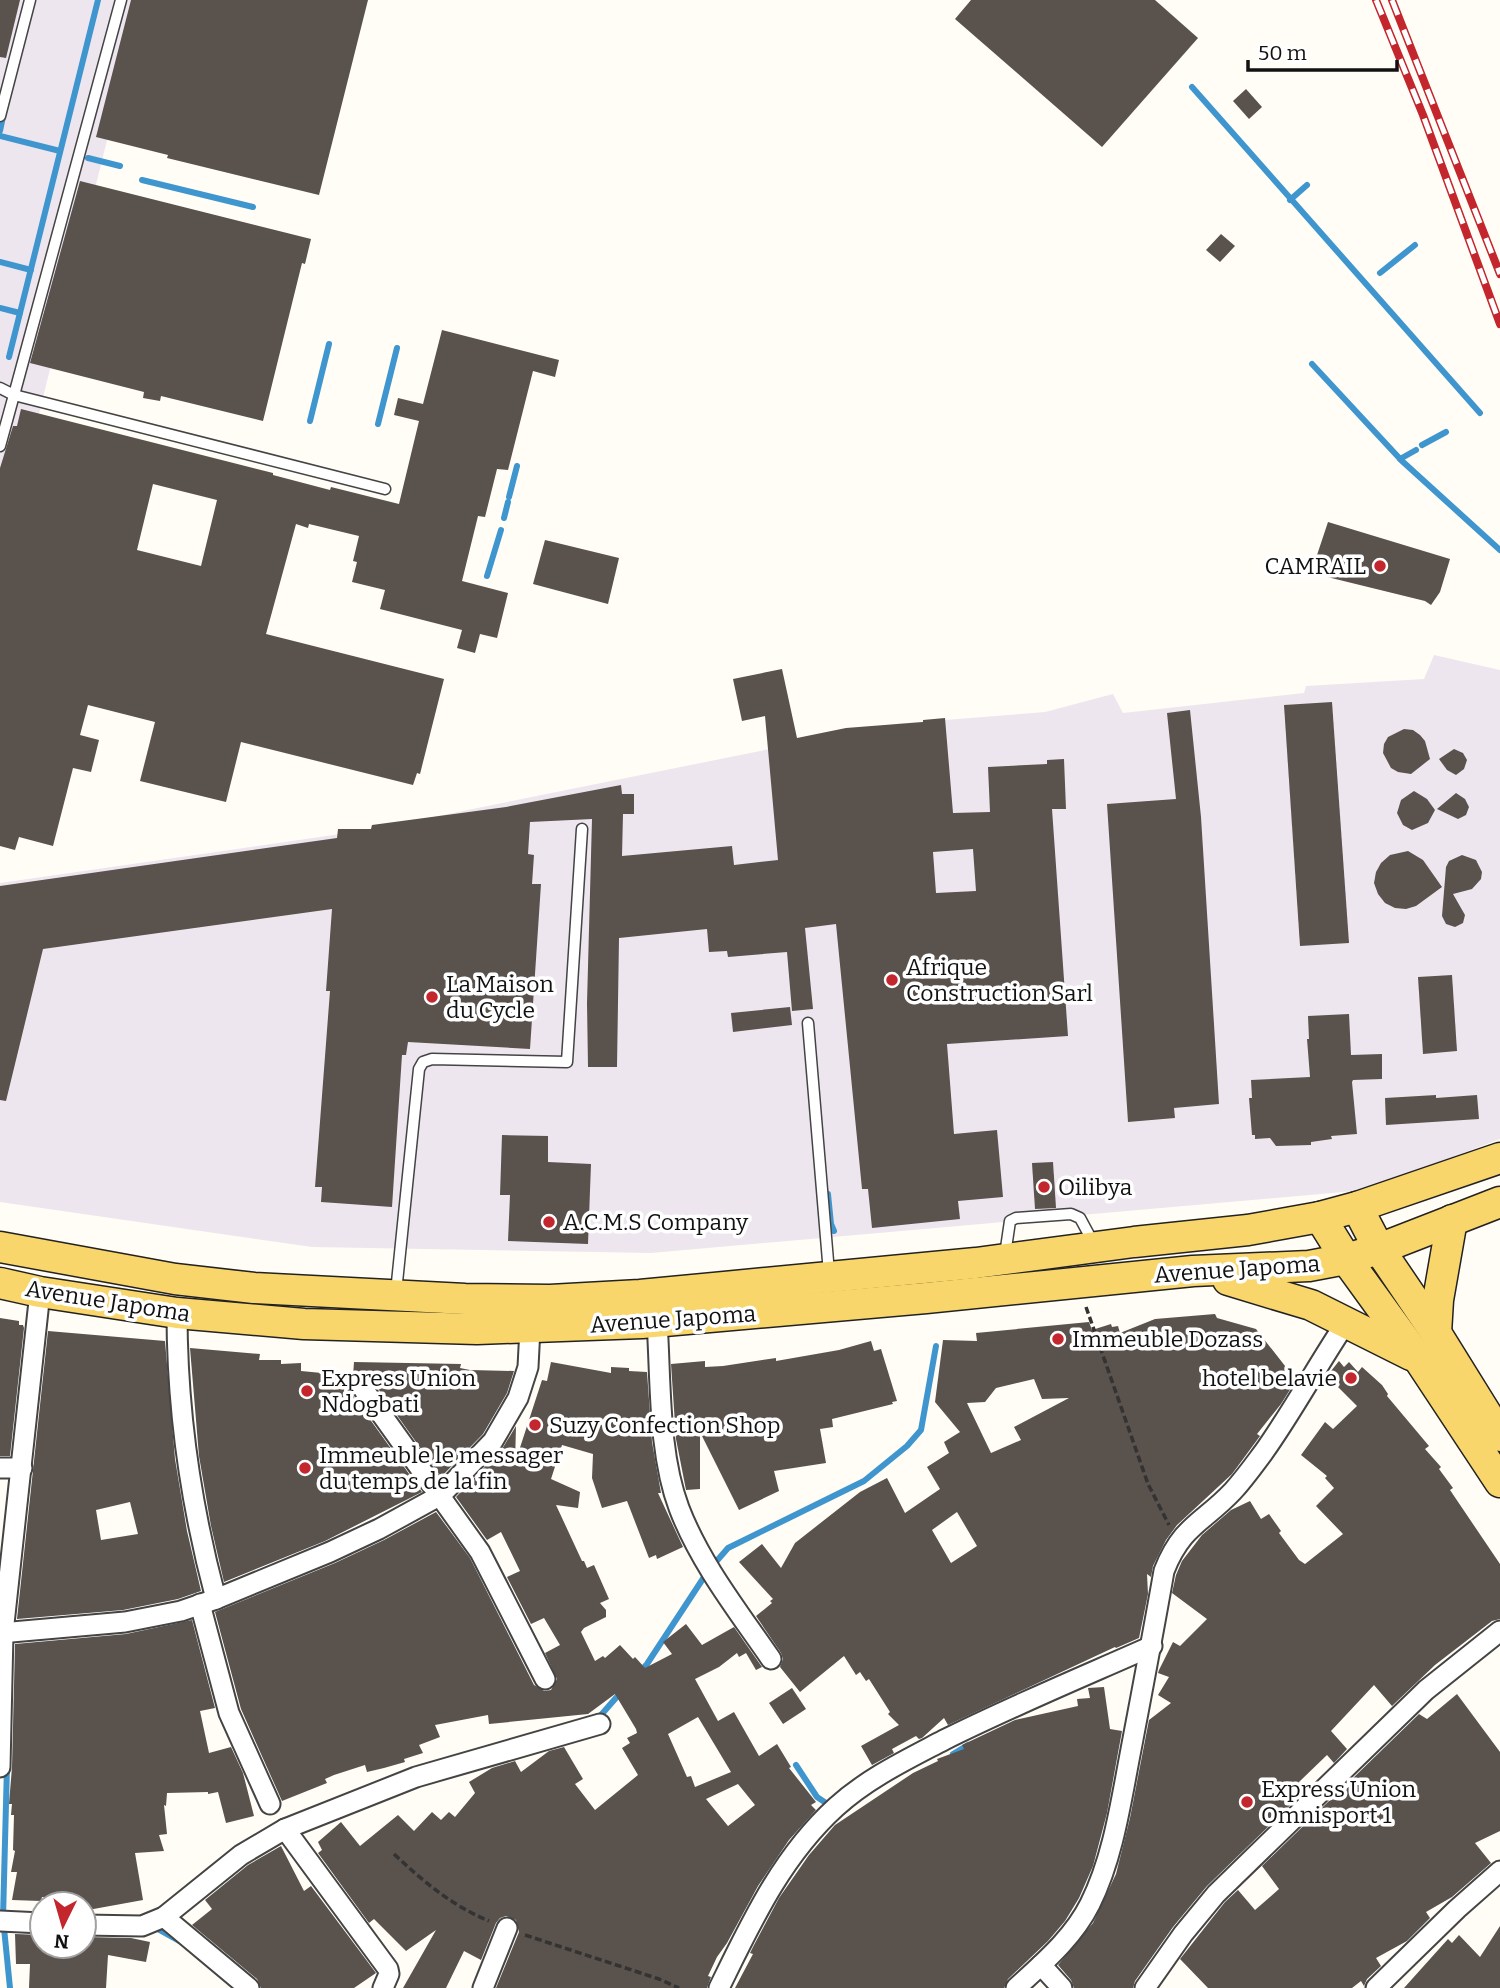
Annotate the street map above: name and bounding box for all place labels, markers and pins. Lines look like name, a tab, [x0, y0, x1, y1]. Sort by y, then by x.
place label: CAMRAIL	[1265, 552, 1366, 580]
marker: CAMRAIL	[1372, 558, 1388, 574]
place label: Afrique Construction Sarl	[906, 953, 1093, 1007]
place label: La Maison du Cycle	[446, 970, 554, 1024]
marker: Afrique Construction Sarl	[884, 972, 900, 988]
marker: La Maison du Cycle	[424, 989, 440, 1005]
place label: Oilibya	[1058, 1173, 1133, 1201]
marker: Oilibya	[1036, 1179, 1052, 1195]
place label: A.C.M.S Company	[563, 1208, 749, 1236]
marker: A.C.M.S Company	[541, 1214, 557, 1230]
place label: Immeuble Dozass	[1072, 1325, 1263, 1353]
marker: Immeuble Dozass	[1050, 1331, 1066, 1347]
place label: Express Union Ndogbati	[321, 1364, 476, 1418]
place label: hotel belavie	[1202, 1364, 1337, 1392]
marker: hotel belavie	[1343, 1370, 1359, 1386]
marker: Express Union Ndogbati	[299, 1383, 315, 1399]
place label: Suzy Confection Shop	[549, 1411, 780, 1439]
marker: Suzy Confection Shop	[527, 1417, 543, 1433]
place label: Immeuble le messager du temps de la fin	[319, 1441, 563, 1495]
marker: Immeuble le messager du temps de la fin	[297, 1460, 313, 1476]
place label: Express Union Omnisport 1	[1261, 1775, 1416, 1829]
marker: Express Union Omnisport 1	[1239, 1794, 1255, 1810]

